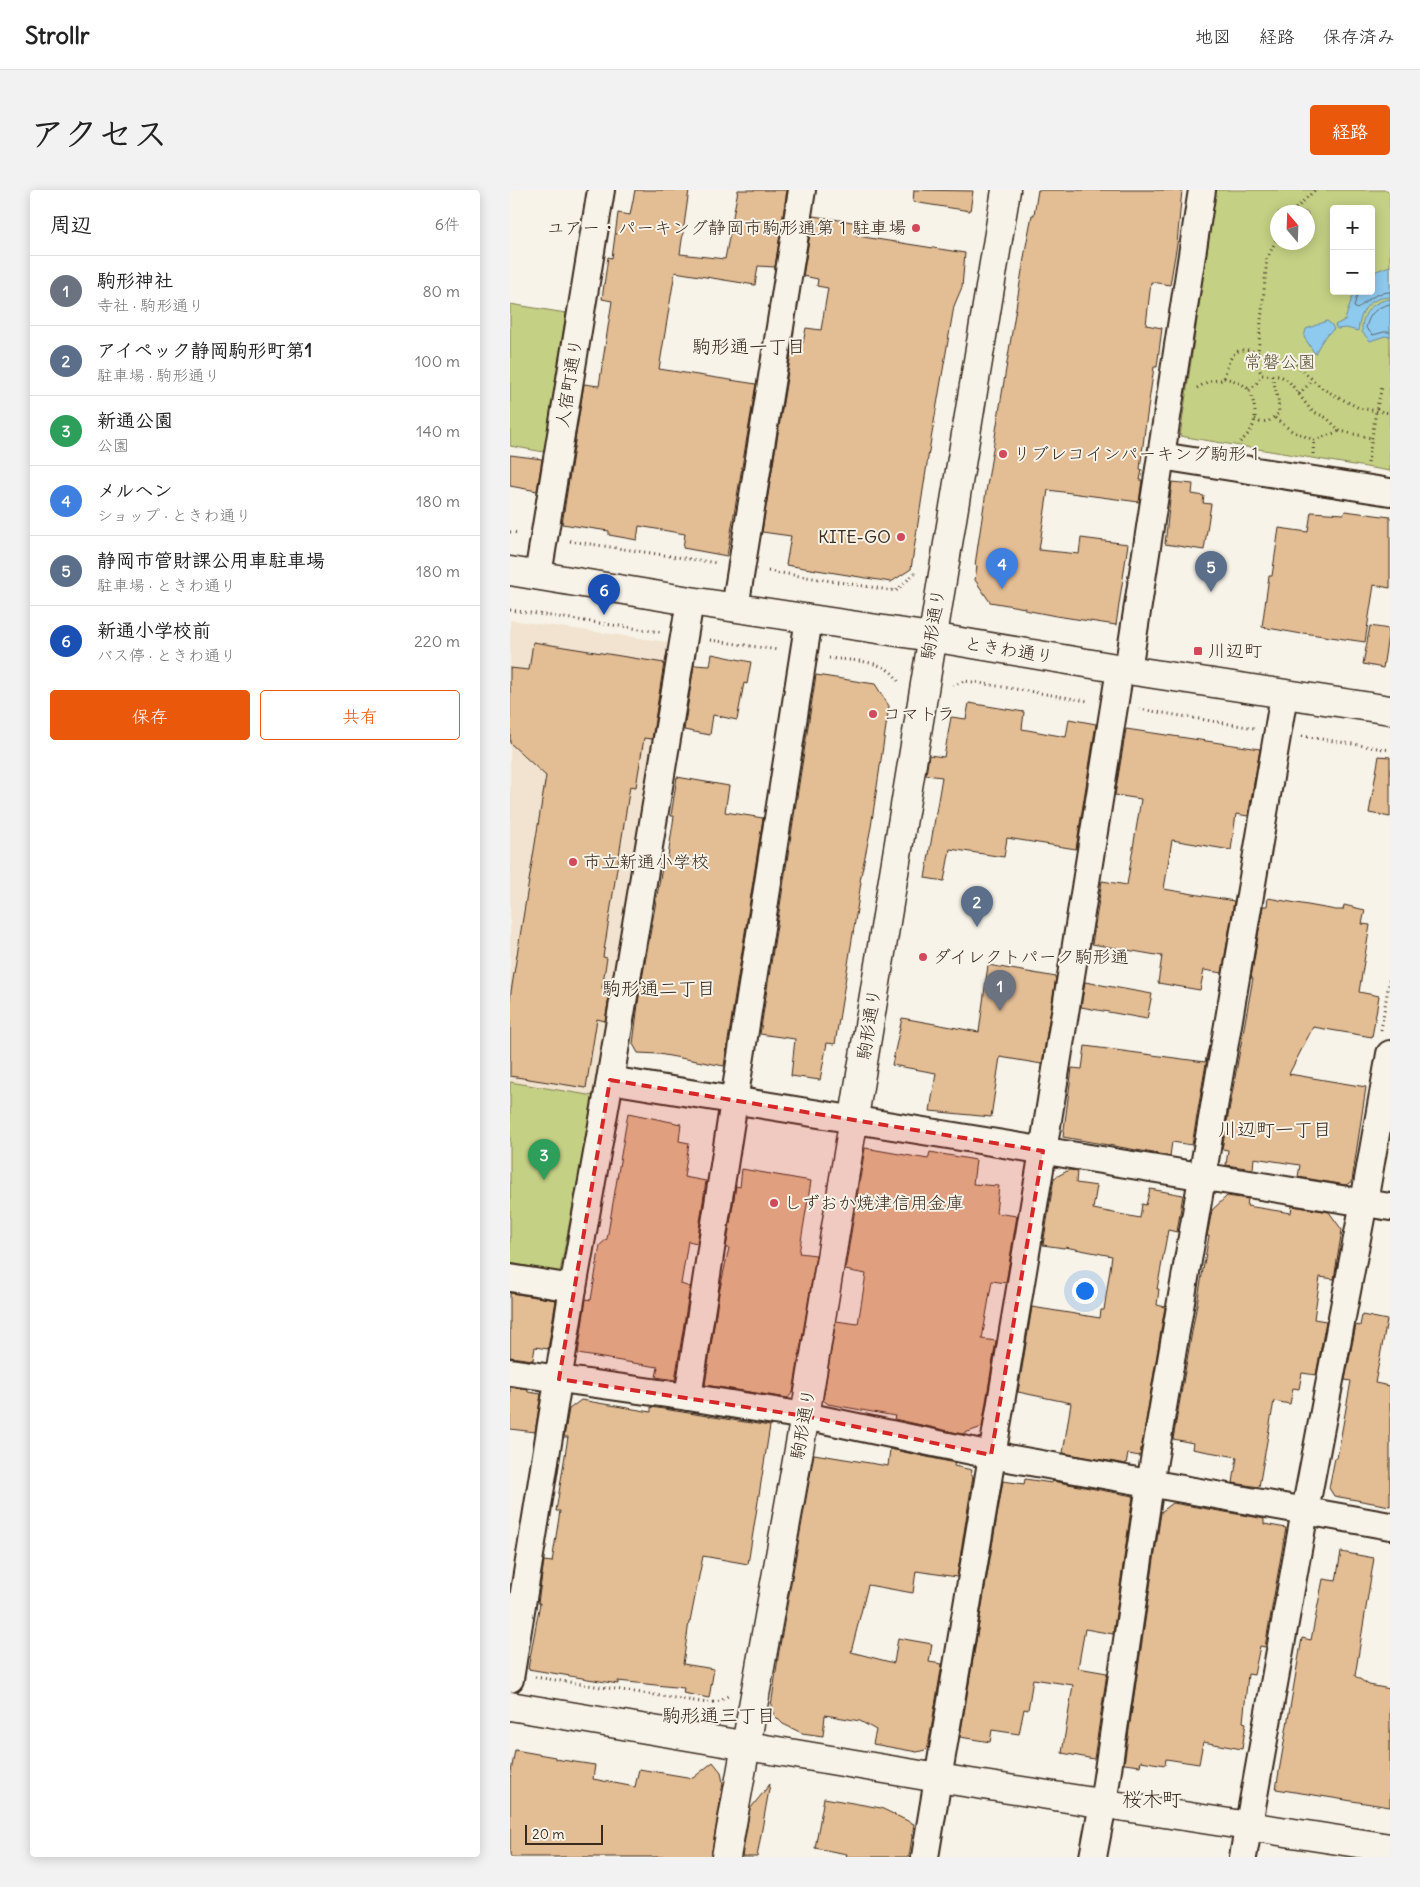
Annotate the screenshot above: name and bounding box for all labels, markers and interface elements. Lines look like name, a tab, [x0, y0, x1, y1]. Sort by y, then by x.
text: Strollr	[25, 20, 90, 50]
text: 地図	[1195, 25, 1231, 48]
text: 経路	[1259, 25, 1295, 48]
text: 保存済み	[1323, 25, 1395, 48]
button: 経路	[1310, 105, 1390, 155]
text: アクセス	[30, 111, 168, 155]
north arrow	[1270, 205, 1315, 250]
map controls	[1330, 205, 1375, 295]
button: +	[1330, 205, 1375, 250]
text: 周辺	[50, 211, 92, 238]
text: 6件	[435, 214, 460, 234]
place label: ユアー・パーキング静岡市駒形通第１駐車場	[547, 216, 906, 239]
marker: ユアー・パーキング静岡市駒形通第１駐車場	[910, 222, 922, 234]
button: −	[1330, 250, 1375, 295]
text: 駒形神社	[97, 268, 173, 292]
text: 1	[63, 281, 69, 301]
text: 80 m	[422, 281, 460, 301]
text: 寺社 · 駒形通り	[97, 295, 204, 315]
district label: 駒形通一丁目	[692, 334, 806, 358]
street label: 人宿町通り	[550, 337, 587, 429]
text: アイペック静岡駒形町第1	[97, 338, 312, 362]
park label: 常磐公園	[1244, 350, 1316, 373]
text: 2	[62, 351, 70, 371]
text: 100 m	[415, 351, 460, 371]
text: 駐車場 · 駒形通り	[97, 365, 220, 385]
text: 新通公園	[97, 408, 173, 432]
text: 3	[61, 421, 71, 441]
text: 140 m	[416, 421, 460, 441]
text: 公園	[97, 435, 129, 455]
place label: リブレコインパーキング駒形１	[1013, 442, 1264, 465]
marker: リブレコインパーキング駒形１	[997, 448, 1009, 460]
text: メルヘン	[97, 478, 173, 502]
text: 4	[61, 491, 71, 511]
text: 180 m	[416, 491, 460, 511]
text: ショップ · ときわ通り	[97, 505, 252, 525]
place label: KITE-GO	[818, 525, 891, 548]
marker: KITE-GO	[895, 531, 907, 543]
text: 静岡市管財課公用車駐車場	[97, 548, 325, 572]
pin: 4	[986, 548, 1018, 589]
pin: 5	[1195, 551, 1227, 592]
text: 5	[61, 561, 71, 581]
text: 180 m	[416, 561, 460, 581]
pin: 6	[588, 574, 620, 615]
text: 駐車場 · ときわ通り	[97, 575, 236, 595]
street label: 駒形通り	[916, 587, 949, 661]
text: 新通小学校前	[97, 618, 211, 642]
text: 6	[61, 631, 71, 651]
text: 220 m	[414, 631, 460, 651]
street label: ときわ通り	[963, 631, 1055, 668]
place label: 川辺町	[1208, 639, 1262, 662]
text: バス停 · ときわ通り	[97, 645, 236, 665]
marker: 川辺町	[1192, 645, 1204, 657]
button: 保存	[50, 690, 250, 740]
button: 共有	[260, 690, 460, 740]
place label: コマトラ	[883, 702, 955, 725]
marker: コマトラ	[867, 708, 879, 720]
place label: 市立新通小学校	[583, 850, 709, 873]
marker: 市立新通小学校	[567, 856, 579, 868]
pin: 2	[961, 886, 993, 927]
place label: ダイレクトパーク駒形通	[933, 945, 1128, 968]
marker: ダイレクトパーク駒形通	[917, 951, 929, 963]
pin: 1	[984, 970, 1016, 1011]
district label: 駒形通二丁目	[602, 976, 716, 1000]
street label: 駒形通り	[852, 987, 885, 1061]
district label: 川辺町一丁目	[1218, 1117, 1332, 1141]
pin: 3	[528, 1139, 560, 1180]
place label: しずおか焼津信用金庫	[784, 1191, 964, 1214]
marker: しずおか焼津信用金庫	[768, 1197, 780, 1209]
your location	[1072, 1278, 1098, 1304]
street label: 駒形通り	[785, 1386, 820, 1461]
district label: 駒形通三丁目	[662, 1703, 776, 1727]
district label: 桜木町	[1122, 1786, 1182, 1811]
scale bar	[525, 1822, 602, 1845]
text: 20 m	[532, 1825, 565, 1843]

